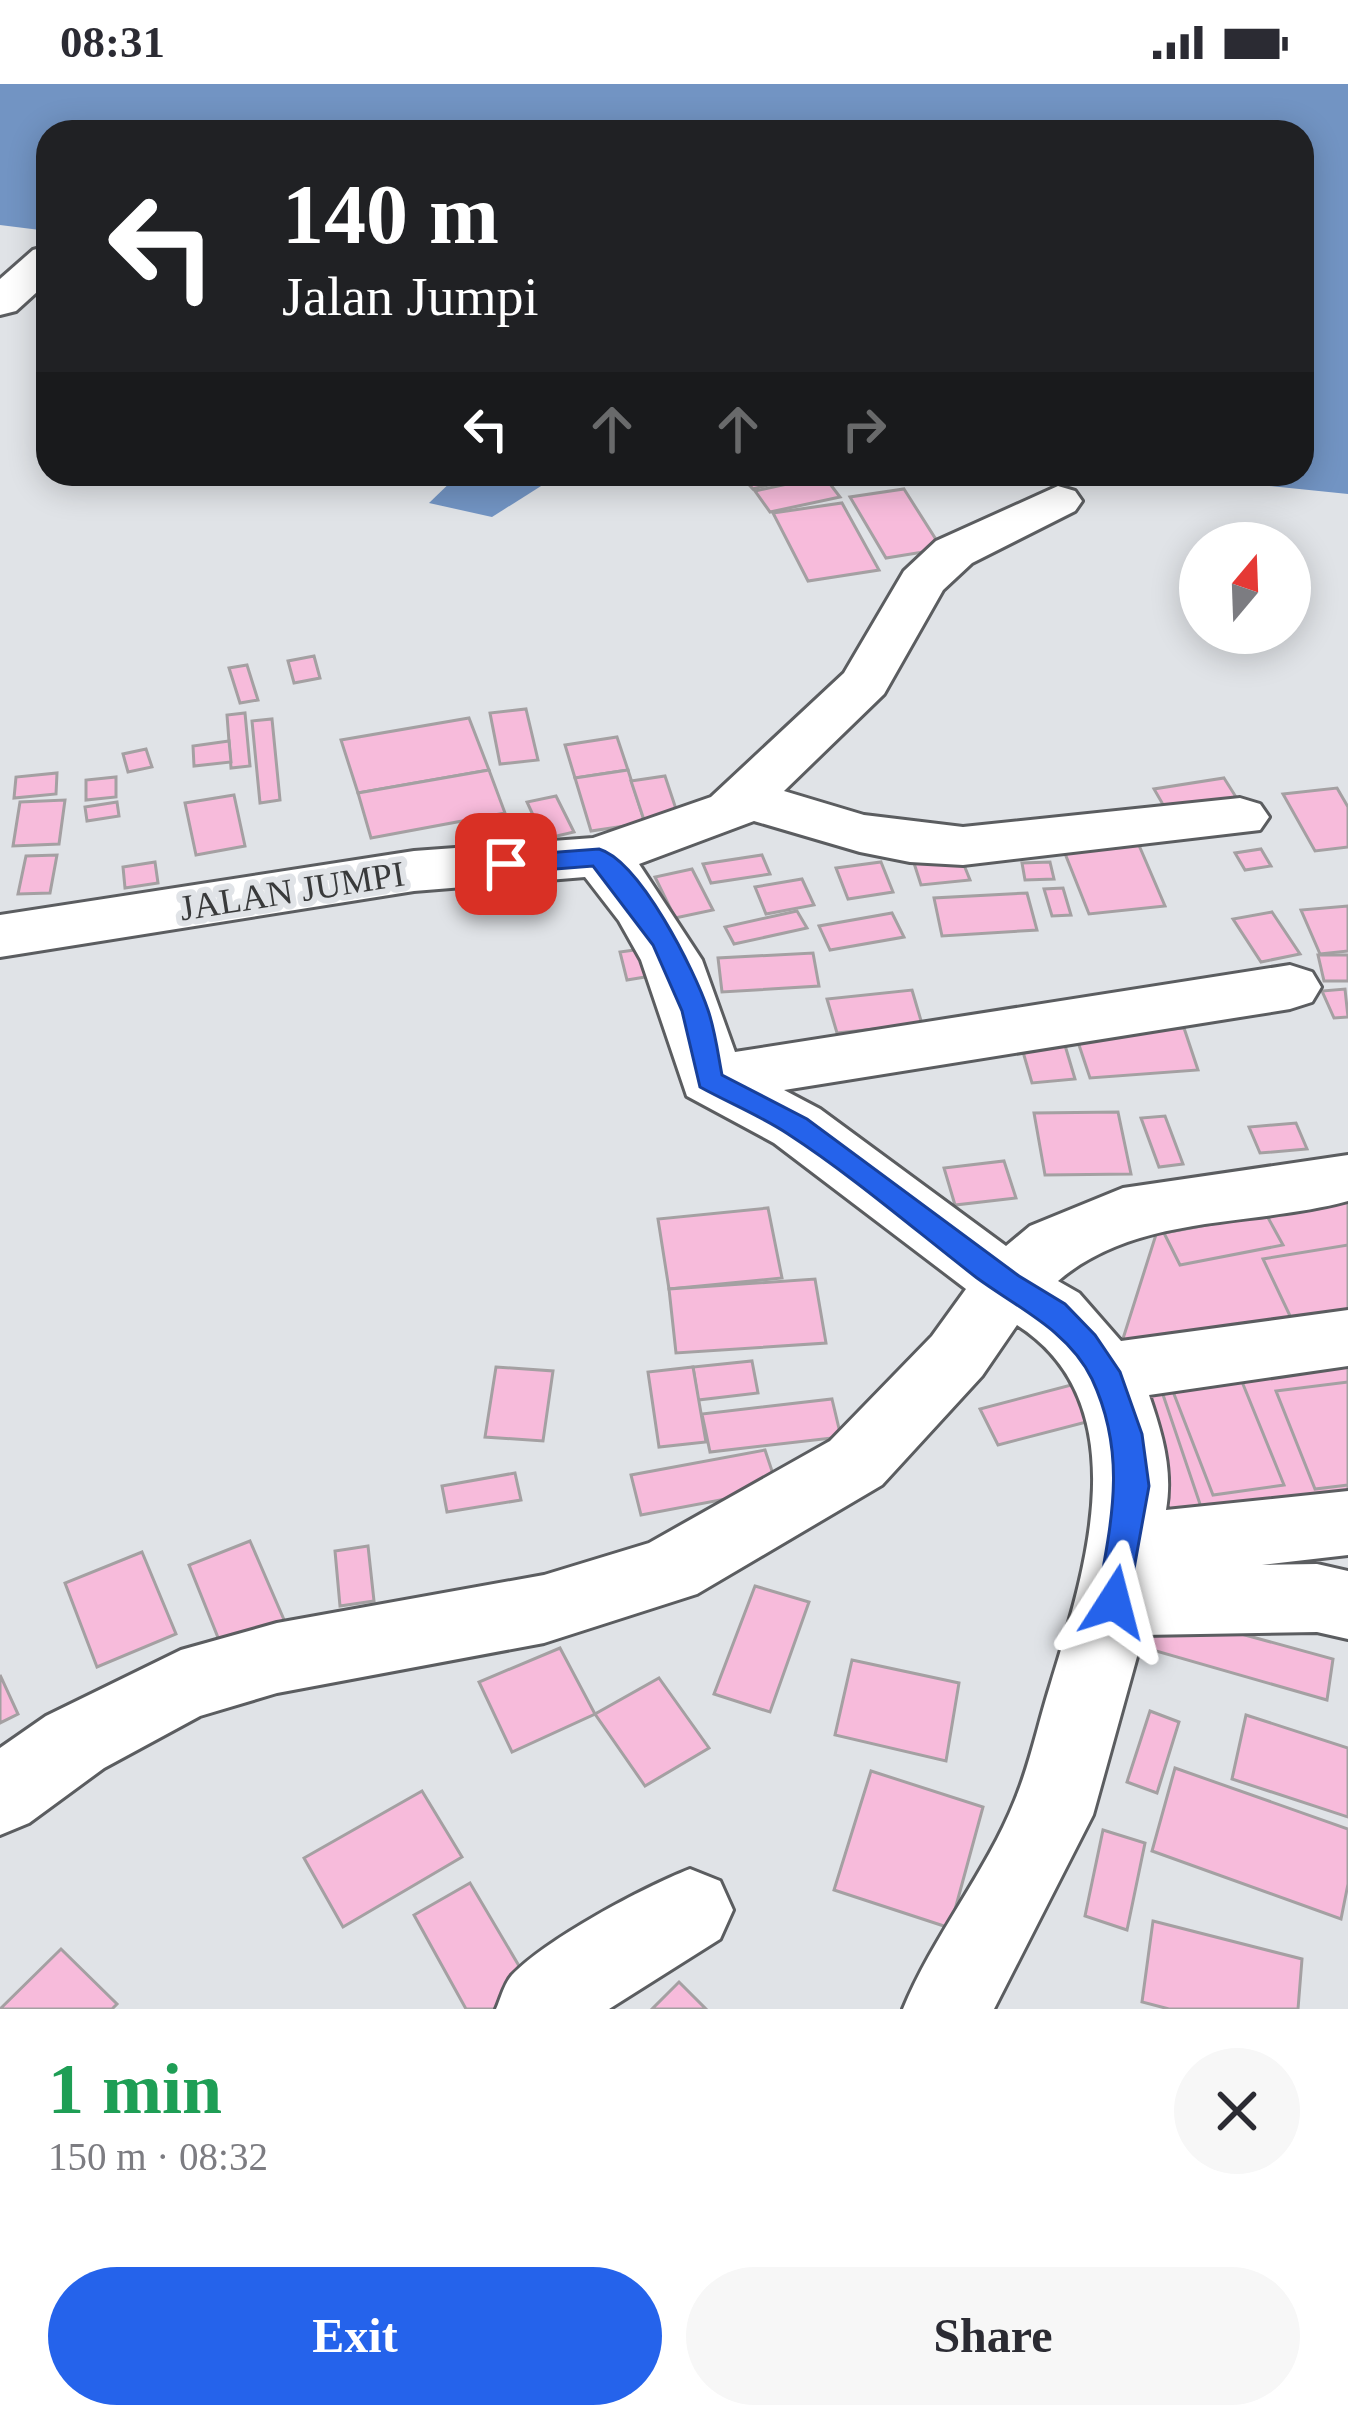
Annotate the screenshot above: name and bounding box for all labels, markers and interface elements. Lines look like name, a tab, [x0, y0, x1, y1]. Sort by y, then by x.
text: 08:31	[60, 17, 165, 67]
icon: left	[84, 168, 240, 324]
text: 140 m	[282, 168, 499, 261]
text: Jalan Jumpi	[282, 267, 538, 327]
icon: left	[453, 396, 519, 462]
icon: ahead	[579, 396, 645, 462]
icon: ahead	[705, 396, 771, 462]
icon: right	[831, 396, 897, 462]
north arrow	[1179, 522, 1311, 654]
map controls	[1179, 522, 1311, 654]
pin	[455, 813, 557, 915]
icon: arrive	[473, 831, 539, 897]
street label: JALAN JUMPI	[177, 853, 407, 929]
position arrow	[1051, 1539, 1177, 1665]
button: close	[1174, 2048, 1300, 2174]
text: 1 min	[48, 2049, 222, 2129]
text: 150 m · 08:32	[48, 2135, 268, 2178]
button: Exit	[48, 2267, 662, 2405]
button: Share	[686, 2267, 1300, 2405]

